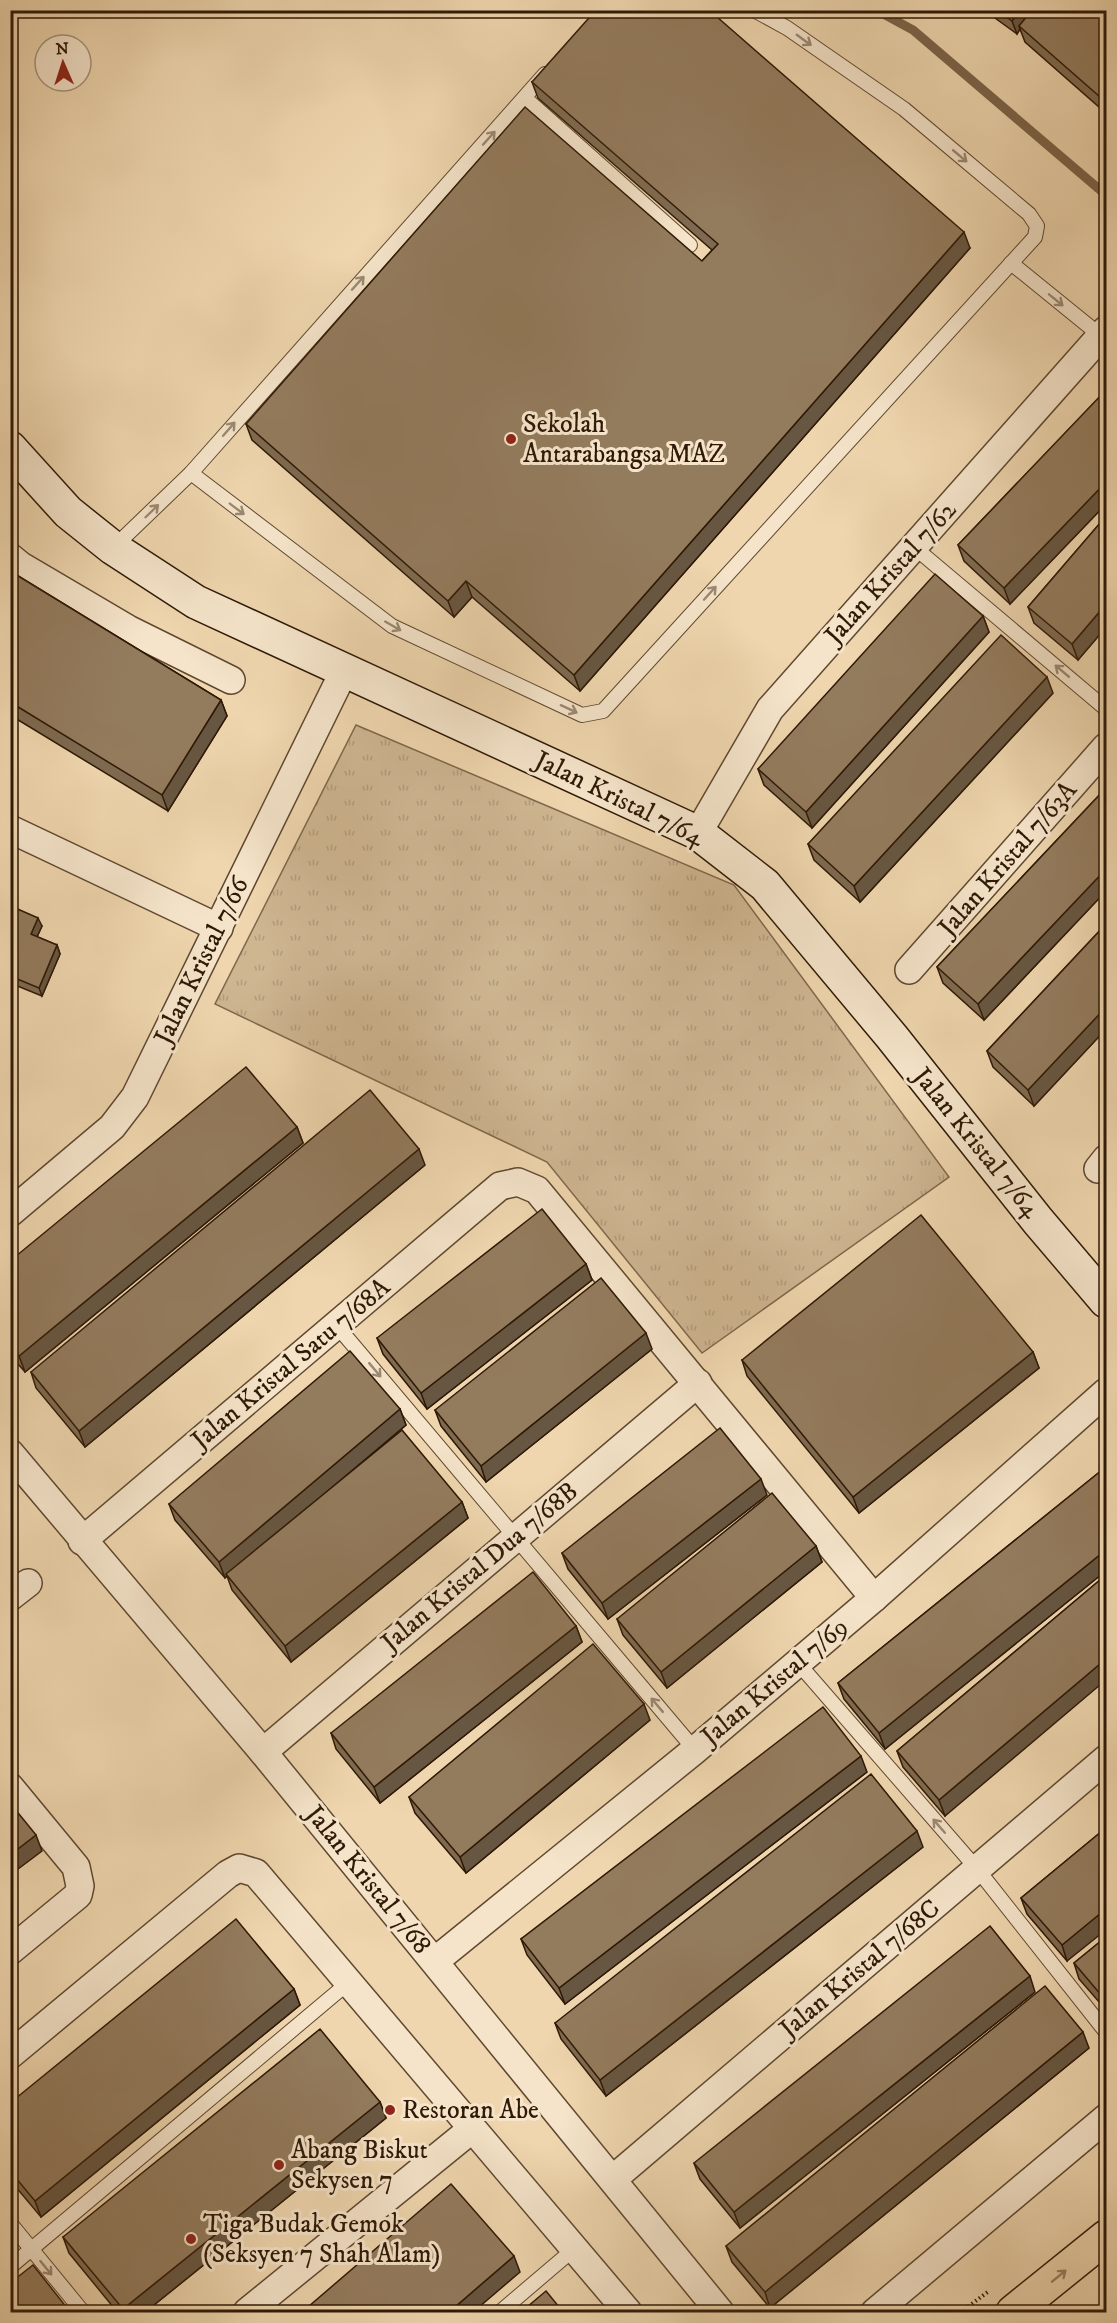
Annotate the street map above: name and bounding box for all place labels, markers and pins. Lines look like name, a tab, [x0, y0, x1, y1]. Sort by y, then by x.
place label: Sekolah Antarabangsa MAZ	[523, 408, 725, 471]
marker: Sekolah Antarabangsa MAZ	[504, 432, 518, 446]
place label: Restoran Abe	[402, 2094, 539, 2127]
marker: Restoran Abe	[383, 2103, 397, 2117]
place label: Abang Biskut Sekysen 7	[291, 2134, 428, 2197]
marker: Abang Biskut Sekysen 7	[272, 2158, 286, 2172]
place label: Tiga Budak Gemok (Seksyen 7 Shah Alam)	[203, 2208, 440, 2271]
marker: Tiga Budak Gemok (Seksyen 7 Shah Alam)	[184, 2232, 198, 2246]

